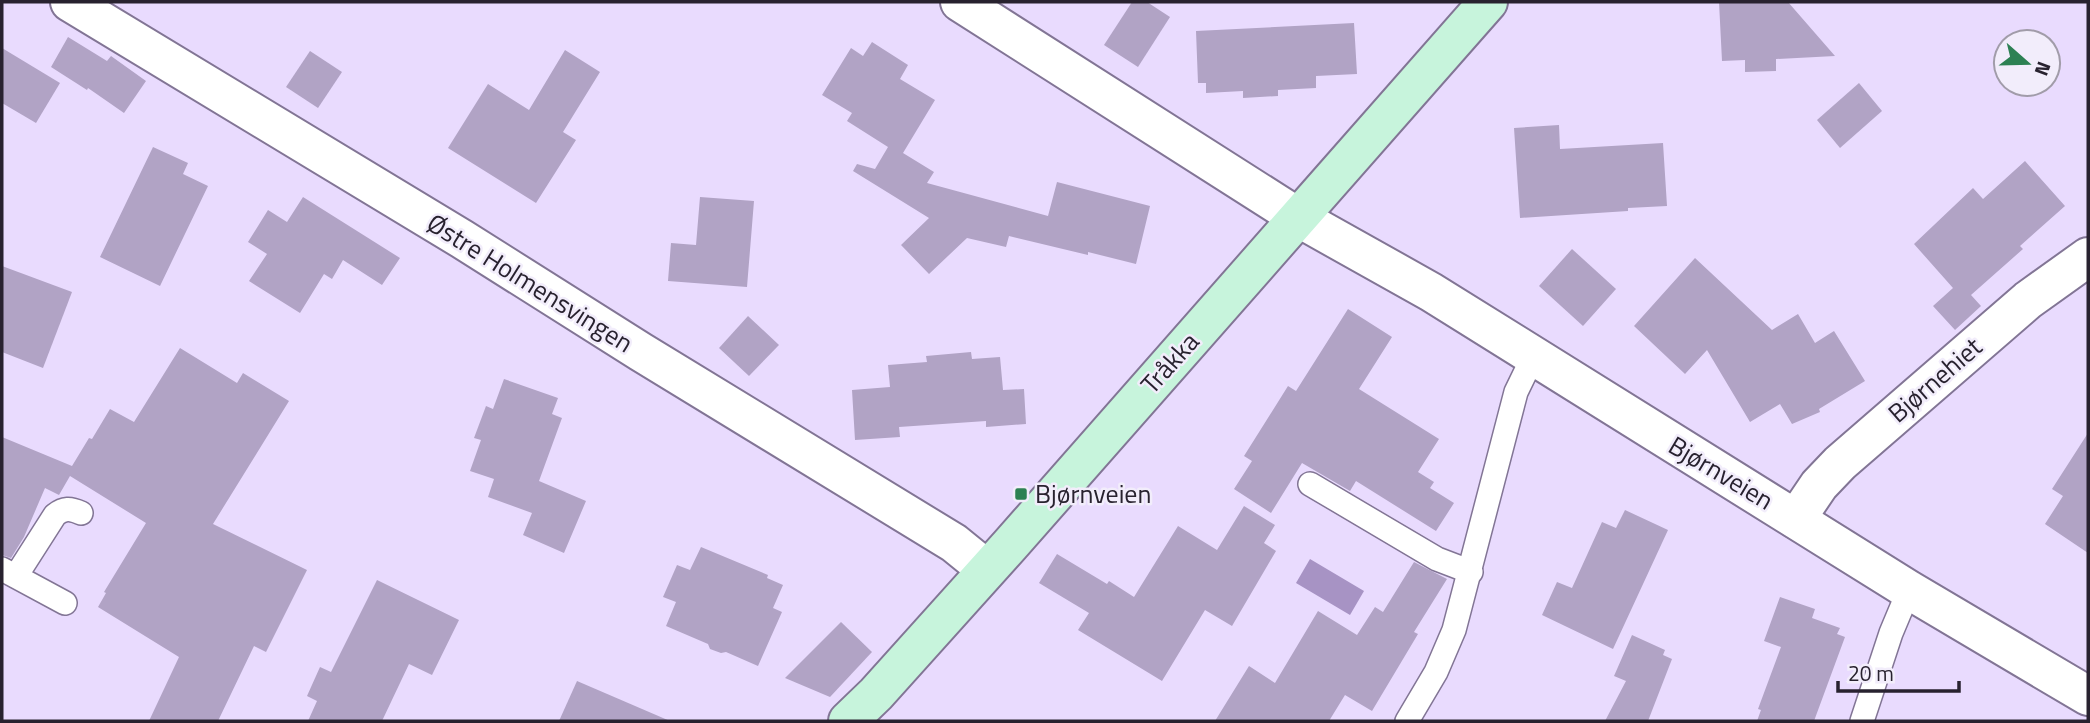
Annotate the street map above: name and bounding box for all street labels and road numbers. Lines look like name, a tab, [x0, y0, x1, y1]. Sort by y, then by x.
street label: Østre Holmensvingen	[420, 203, 641, 362]
street label: Tråkka	[1131, 323, 1208, 402]
street label: Bjørnehiet	[1879, 328, 1990, 432]
street label: Bjørnveien	[1661, 426, 1781, 519]

